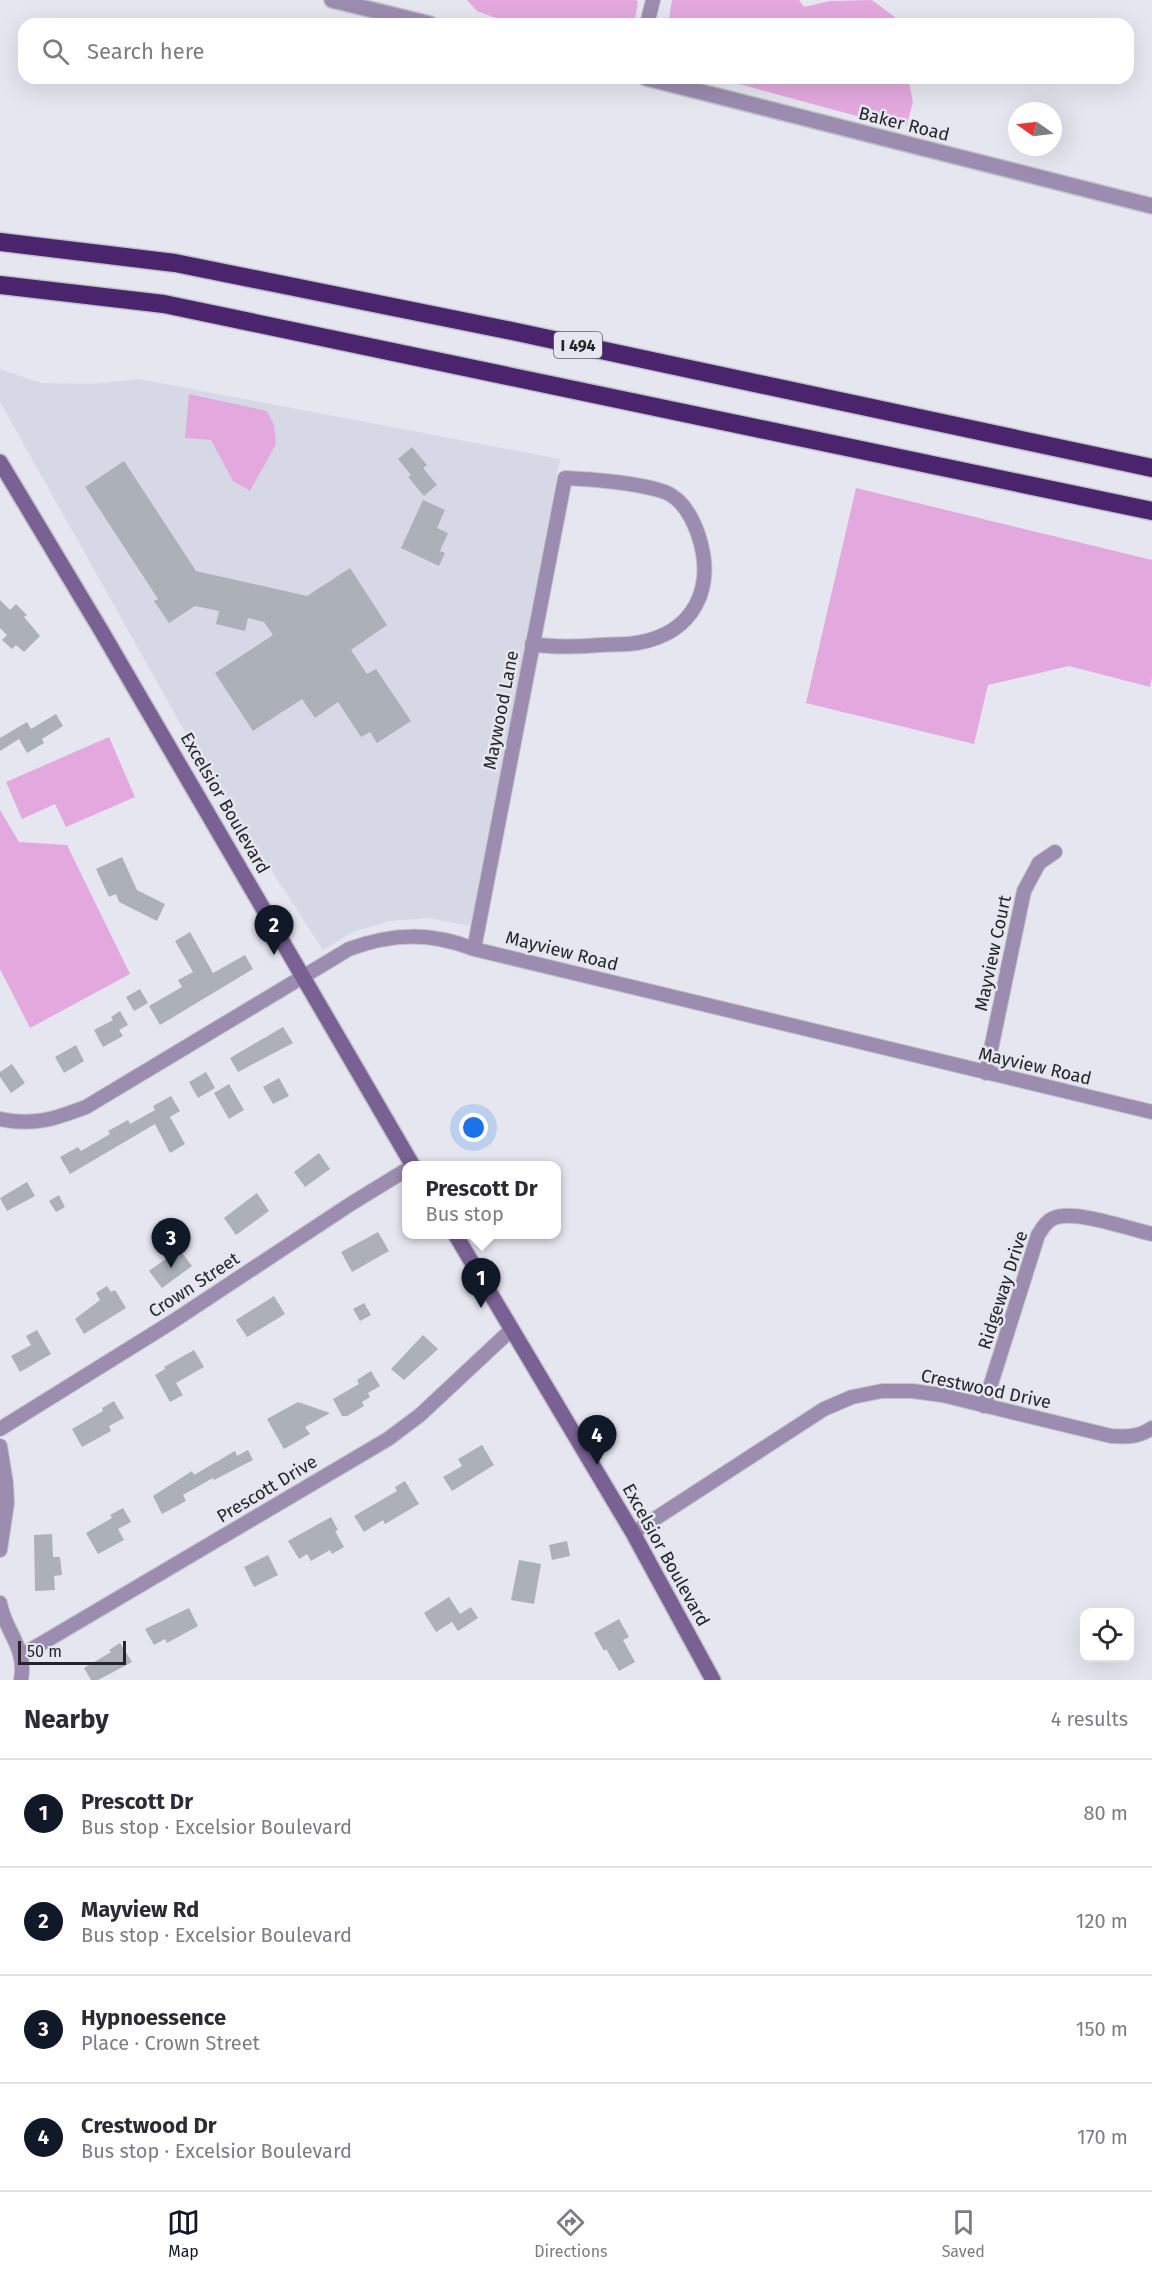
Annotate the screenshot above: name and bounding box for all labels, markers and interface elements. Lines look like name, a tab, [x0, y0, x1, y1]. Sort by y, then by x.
search box	[18, 18, 1134, 84]
icon: search	[39, 35, 72, 68]
text: Search here	[87, 38, 205, 65]
street label: Baker Road	[856, 102, 952, 146]
north arrow	[1008, 102, 1062, 156]
road number: I 494	[554, 332, 602, 358]
street label: Maywood Lane	[479, 649, 523, 771]
street label: Excelsior Boulevard	[176, 728, 274, 878]
street label: Mayview Court	[970, 893, 1016, 1013]
pin: 2	[254, 906, 294, 955]
street label: Mayview Road	[503, 926, 621, 976]
street label: Mayview Road	[976, 1042, 1094, 1090]
your location	[459, 1113, 488, 1142]
popup	[402, 1161, 561, 1239]
text: Prescott Dr	[426, 1175, 537, 1202]
text: Bus stop	[426, 1202, 504, 1226]
pin: 3	[152, 1218, 190, 1268]
street label: Ridgeway Drive	[973, 1228, 1033, 1352]
street label: Crown Street	[144, 1247, 244, 1322]
pin: 1	[462, 1258, 500, 1308]
street label: Crestwood Drive	[919, 1364, 1053, 1414]
pin: 4	[578, 1416, 616, 1465]
street label: Prescott Drive	[213, 1450, 321, 1528]
street label: Excelsior Boulevard	[618, 1480, 714, 1630]
map controls	[1080, 1608, 1134, 1662]
button: locate	[1080, 1608, 1134, 1662]
scale bar	[18, 1638, 126, 1666]
text: 50 m	[27, 1642, 62, 1661]
text: Nearby	[24, 1704, 109, 1735]
text: 4 results	[1051, 1707, 1128, 1731]
text: Prescott Dr	[81, 1788, 193, 1815]
text: 1	[39, 1801, 48, 1825]
text: 80 m	[1083, 1801, 1128, 1825]
text: Bus stop · Excelsior Boulevard	[81, 1815, 352, 1839]
text: Mayview Rd	[81, 1896, 199, 1923]
text: 2	[38, 1909, 49, 1933]
text: 120 m	[1076, 1909, 1128, 1933]
text: Bus stop · Excelsior Boulevard	[81, 1923, 352, 1947]
text: Hypnoessence	[81, 2004, 226, 2031]
text: 3	[38, 2017, 49, 2041]
text: 150 m	[1076, 2017, 1128, 2041]
text: Place · Crown Street	[81, 2031, 260, 2055]
text: Crestwood Dr	[81, 2112, 217, 2139]
text: 4	[38, 2125, 49, 2149]
text: 170 m	[1077, 2125, 1128, 2149]
text: Bus stop · Excelsior Boulevard	[81, 2139, 352, 2163]
tab: Map	[167, 2206, 200, 2261]
tab: Directions	[534, 2206, 608, 2261]
tab: Saved	[942, 2206, 985, 2261]

